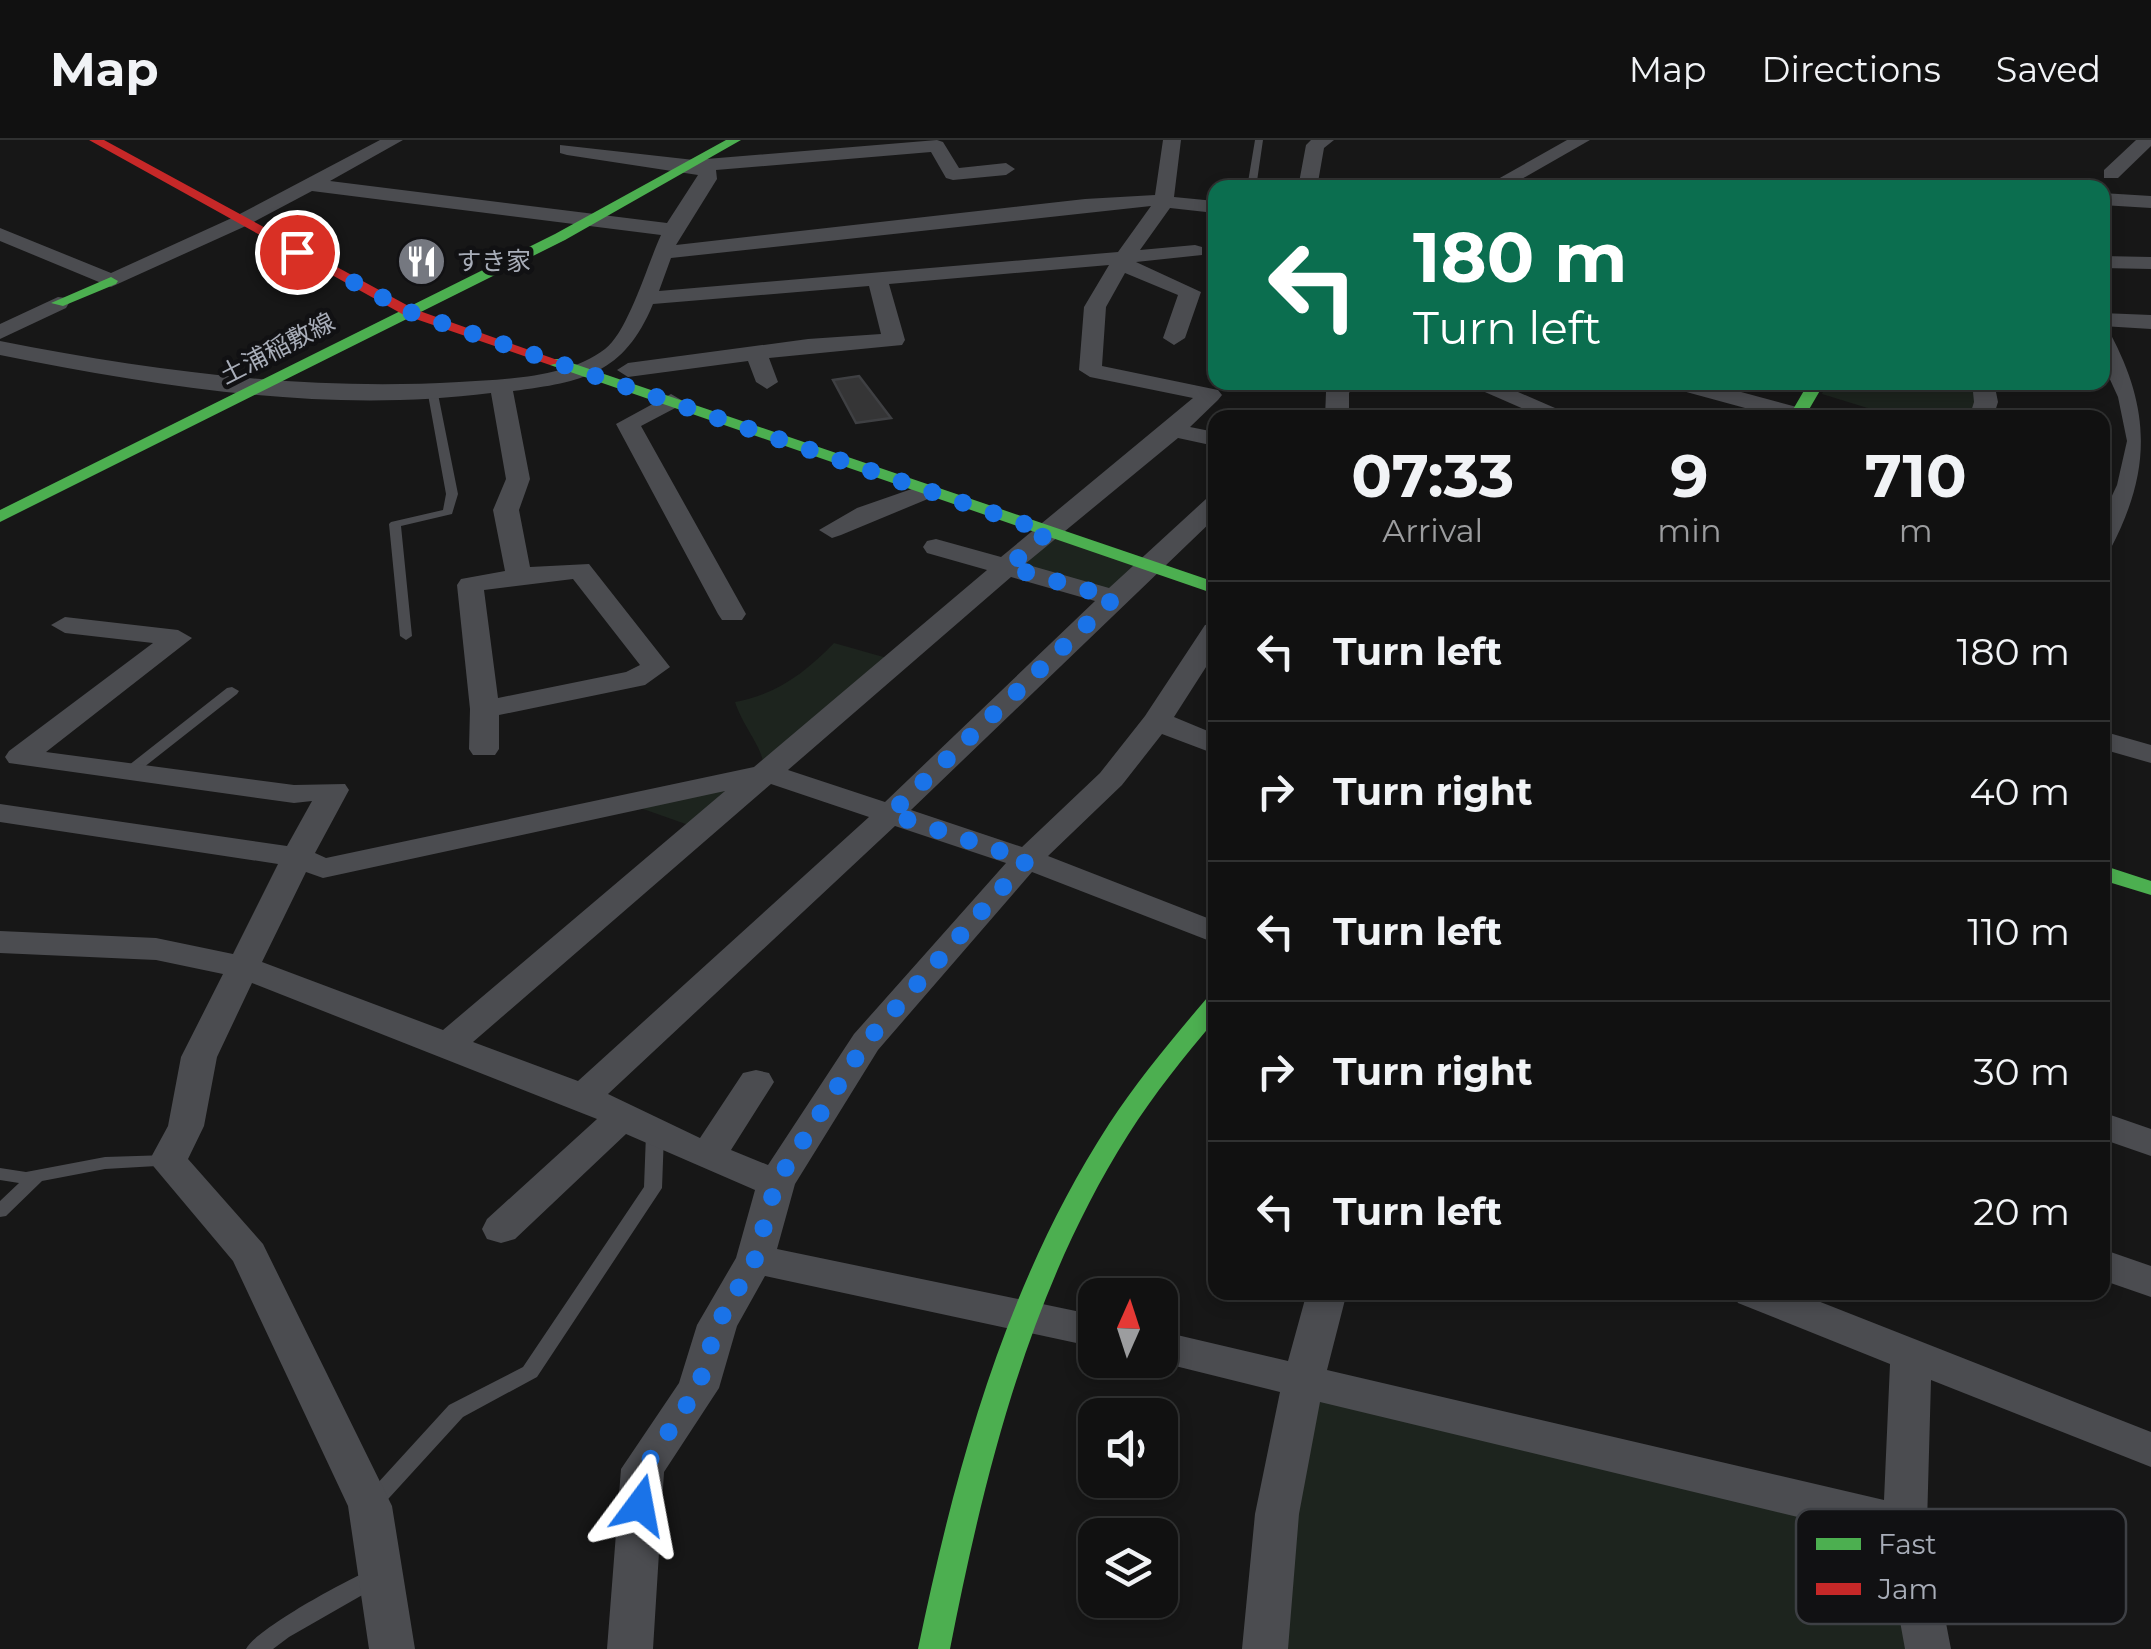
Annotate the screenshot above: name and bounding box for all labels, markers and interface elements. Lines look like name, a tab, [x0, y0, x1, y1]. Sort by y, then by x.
text: Map	[50, 40, 159, 98]
text: Map	[1629, 48, 1707, 91]
text: Directions	[1762, 48, 1941, 91]
text: Saved	[1996, 48, 2101, 91]
pin	[255, 210, 340, 295]
text: 180 m	[1413, 214, 1627, 300]
icon: left	[1248, 220, 1378, 350]
icon: arrive	[270, 225, 325, 280]
restaurant icon: すき家	[395, 235, 447, 287]
place label: すき家	[456, 246, 531, 276]
text: Turn left	[1413, 300, 1601, 355]
street label: 土浦稲敷線	[214, 306, 340, 390]
text: 07:33	[1351, 439, 1514, 512]
text: 9	[1670, 439, 1709, 512]
text: 710	[1865, 439, 1967, 512]
text: Arrival	[1382, 511, 1483, 550]
text: min	[1657, 511, 1722, 550]
text: m	[1899, 511, 1933, 550]
icon: left	[1248, 624, 1303, 679]
text: Turn left	[1333, 628, 1502, 675]
text: 180 m	[1957, 628, 2070, 675]
icon: right	[1248, 764, 1303, 819]
text: Turn right	[1333, 768, 1532, 815]
text: 40 m	[1969, 768, 2070, 815]
icon: left	[1248, 904, 1303, 959]
text: Turn left	[1333, 908, 1502, 955]
text: 110 m	[1967, 908, 2070, 955]
icon: right	[1248, 1044, 1303, 1099]
text: Turn right	[1333, 1048, 1532, 1095]
text: 30 m	[1973, 1048, 2070, 1095]
icon: left	[1248, 1184, 1303, 1239]
text: Turn left	[1333, 1188, 1502, 1235]
text: 20 m	[1973, 1188, 2070, 1235]
north arrow	[1078, 1278, 1178, 1378]
map controls	[1078, 1278, 1178, 1618]
button: sound	[1078, 1398, 1178, 1498]
position arrow	[588, 1453, 692, 1557]
legend	[1796, 1509, 2126, 1624]
button: layers	[1078, 1518, 1178, 1618]
text: Fast	[1878, 1527, 1937, 1561]
text: Jam	[1877, 1572, 1938, 1606]

